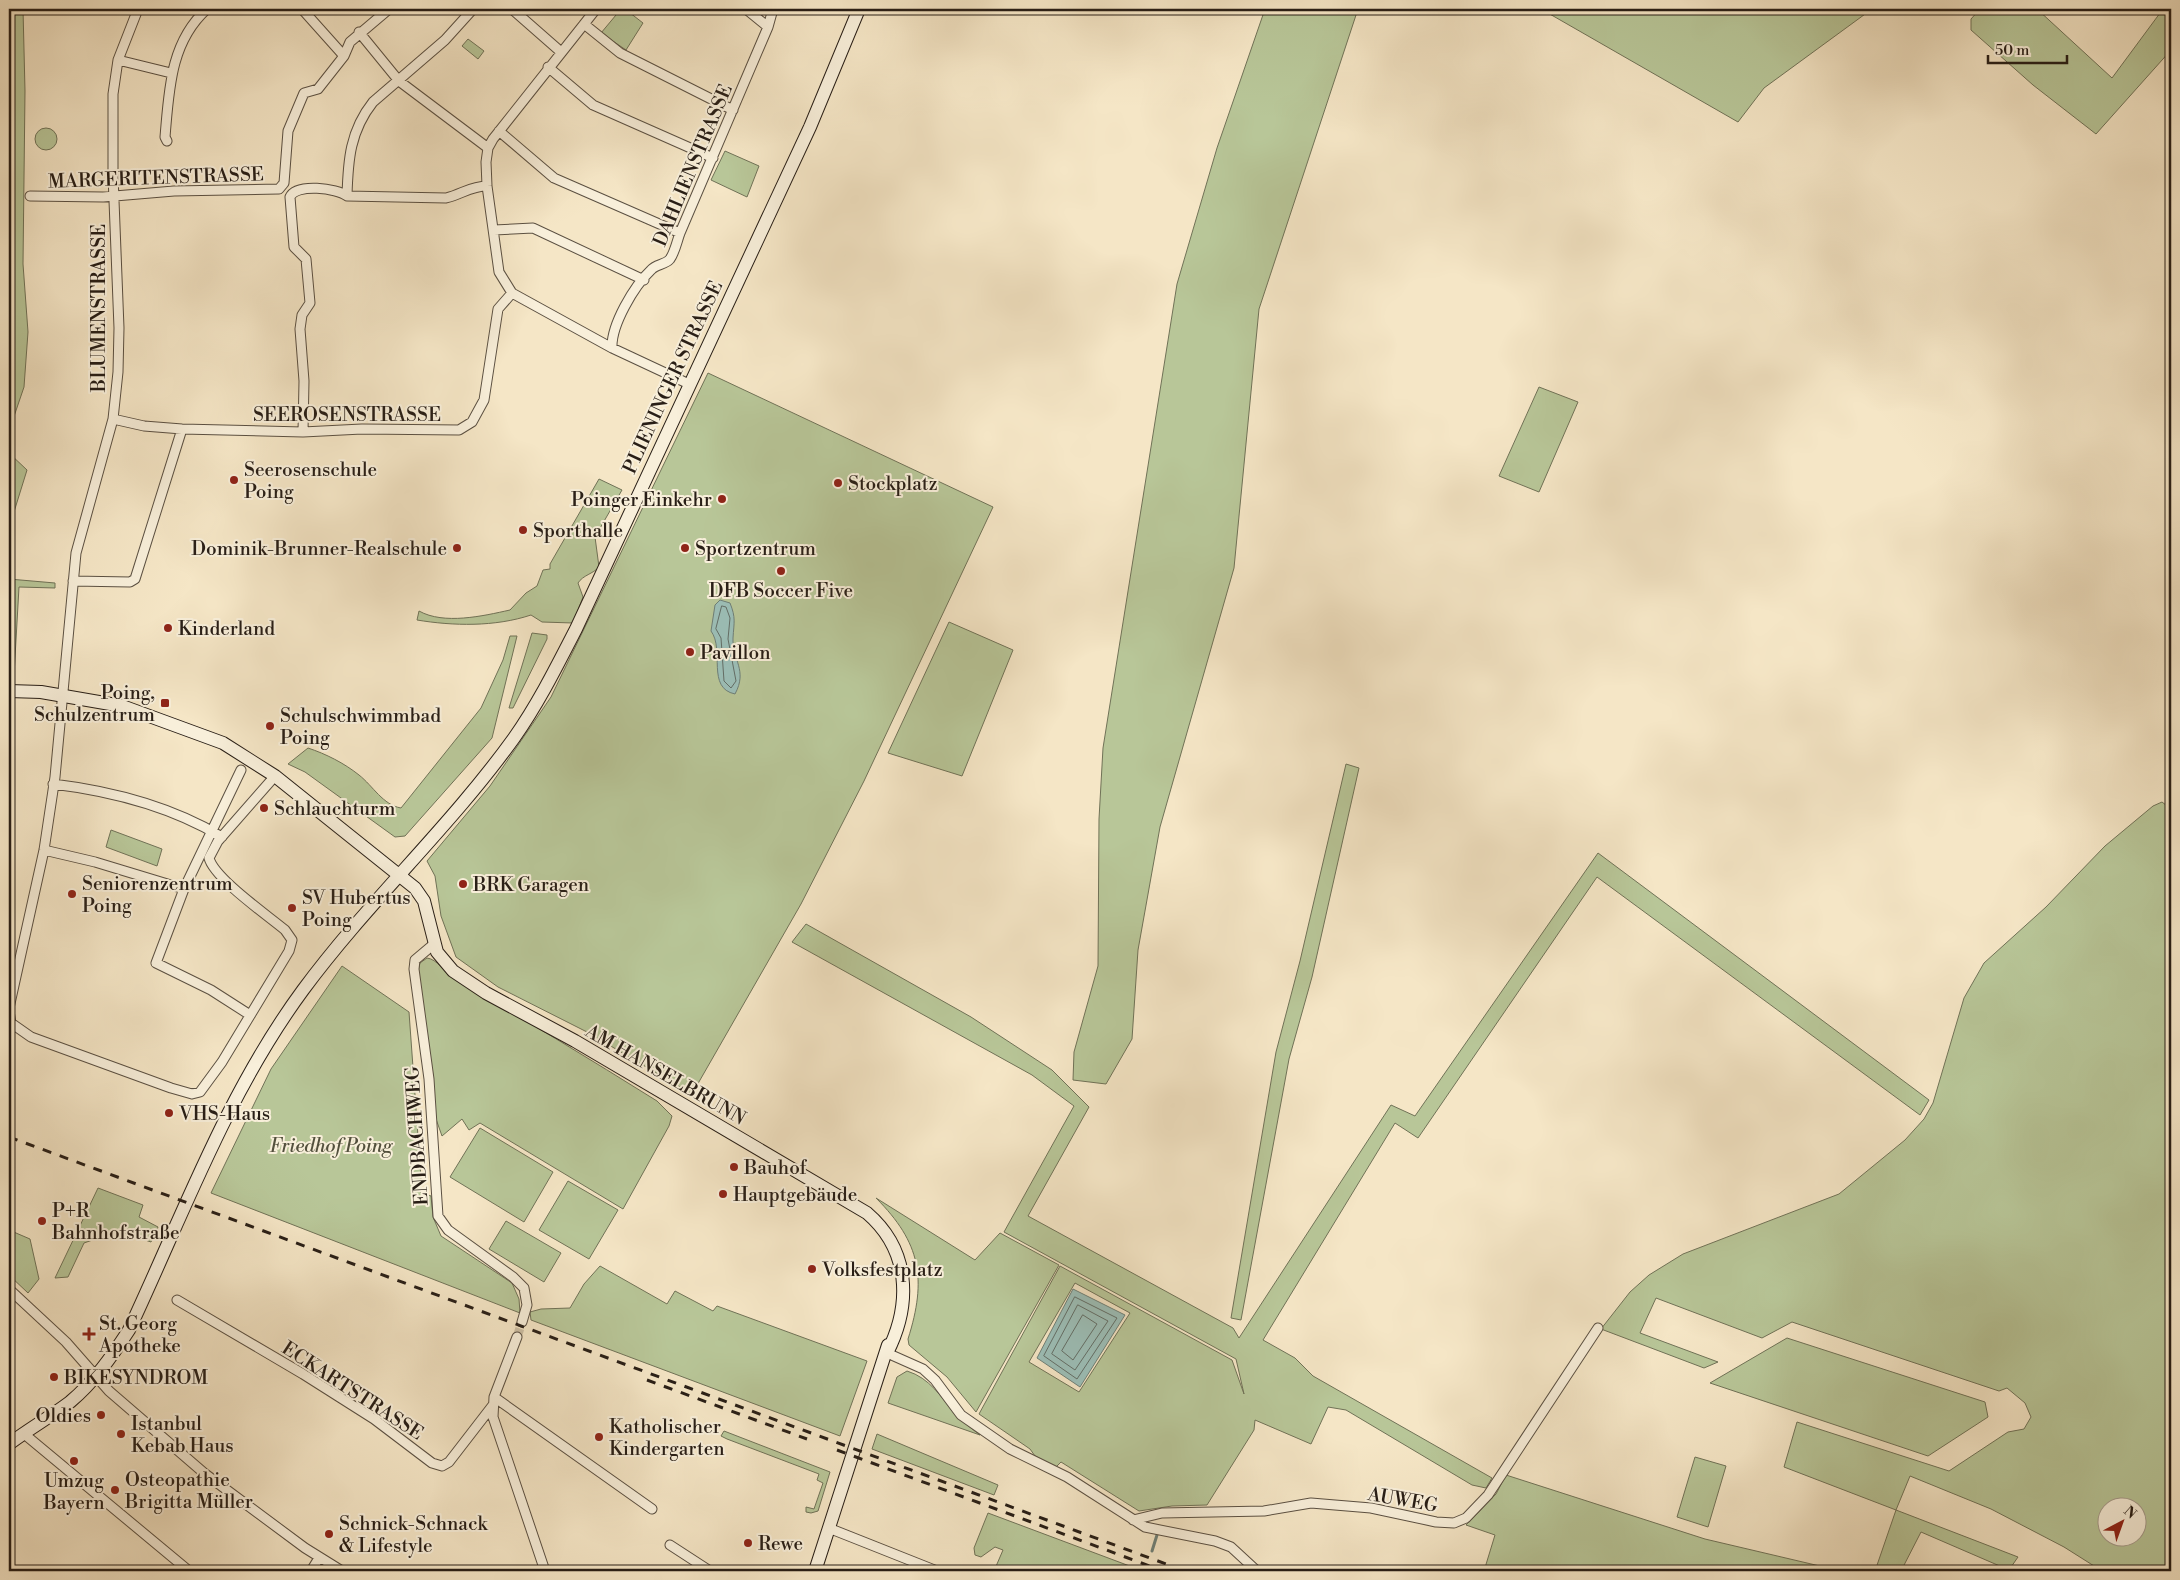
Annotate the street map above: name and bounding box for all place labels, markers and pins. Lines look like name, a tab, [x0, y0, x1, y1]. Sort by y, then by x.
place label: Seerosenschule Poing	[244, 458, 377, 504]
place label: Stockplatz	[848, 472, 938, 496]
marker: Seerosenschule Poing	[228, 474, 240, 486]
marker: Stockplatz	[832, 477, 844, 489]
place label: Poinger Einkehr	[571, 488, 712, 512]
marker: Poinger Einkehr	[716, 493, 728, 505]
place label: Sporthalle	[533, 519, 623, 543]
marker: Sporthalle	[517, 524, 529, 536]
place label: Dominik-Brunner-Realschule	[191, 537, 447, 561]
place label: Sportzentrum	[695, 537, 816, 561]
marker: Dominik-Brunner-Realschule	[451, 542, 463, 554]
marker: Sportzentrum	[679, 542, 691, 554]
marker: DFB Soccer Five	[775, 565, 787, 577]
place label: DFB Soccer Five	[709, 579, 853, 603]
place label: Kinderland	[178, 617, 275, 641]
marker: Kinderland	[162, 622, 174, 634]
place label: Pavillon	[700, 641, 770, 665]
marker: Pavillon	[684, 646, 696, 658]
place label: Poing, Schulzentrum	[34, 681, 155, 727]
marker: Poing, Schulzentrum	[159, 697, 171, 709]
place label: Schulschwimmbad Poing	[280, 704, 441, 750]
marker: Schulschwimmbad Poing	[264, 720, 276, 732]
place label: Schlauchturm	[274, 797, 396, 821]
marker: Schlauchturm	[258, 802, 270, 814]
place label: Seniorenzentrum Poing	[82, 872, 233, 918]
place label: BRK Garagen	[472, 873, 589, 897]
marker: BRK Garagen	[457, 878, 469, 890]
place label: SV Hubertus Poing	[302, 886, 411, 932]
marker: Seniorenzentrum Poing	[66, 888, 78, 900]
marker: SV Hubertus Poing	[286, 902, 298, 914]
place label: VHS-Haus	[178, 1102, 270, 1126]
marker: VHS-Haus	[163, 1107, 175, 1119]
place label: Bauhof	[743, 1156, 807, 1180]
marker: Bauhof	[728, 1161, 740, 1173]
place label: Hauptgebäude	[733, 1183, 857, 1207]
marker: Hauptgebäude	[717, 1188, 729, 1200]
place label: P+R Bahnhofstraße	[51, 1199, 180, 1245]
marker: P+R Bahnhofstraße	[36, 1215, 48, 1227]
place label: Volksfestplatz	[821, 1258, 943, 1282]
marker: Volksfestplatz	[806, 1263, 818, 1275]
place label: St. Georg Apotheke	[98, 1312, 181, 1358]
marker: St. Georg Apotheke	[83, 1328, 95, 1340]
place label: BIKESYNDROM	[63, 1366, 208, 1390]
marker: BIKESYNDROM	[48, 1371, 60, 1383]
place label: Oldies	[36, 1404, 91, 1428]
marker: Oldies	[95, 1409, 107, 1421]
place label: Istanbul Kebab Haus	[131, 1412, 234, 1458]
place label: Katholischer Kindergarten	[609, 1415, 725, 1461]
marker: Istanbul Kebab Haus	[115, 1428, 127, 1440]
marker: Katholischer Kindergarten	[593, 1431, 605, 1443]
marker: Umzug Bayern	[68, 1455, 80, 1467]
place label: Osteopathie Brigitta Müller	[124, 1468, 253, 1514]
place label: Umzug Bayern	[42, 1469, 105, 1515]
marker: Osteopathie Brigitta Müller	[109, 1484, 121, 1496]
place label: Schnick-Schnack & Lifestyle	[339, 1512, 489, 1558]
marker: Schnick-Schnack & Lifestyle	[323, 1528, 335, 1540]
place label: Rewe	[758, 1532, 803, 1556]
marker: Rewe	[742, 1537, 754, 1549]

